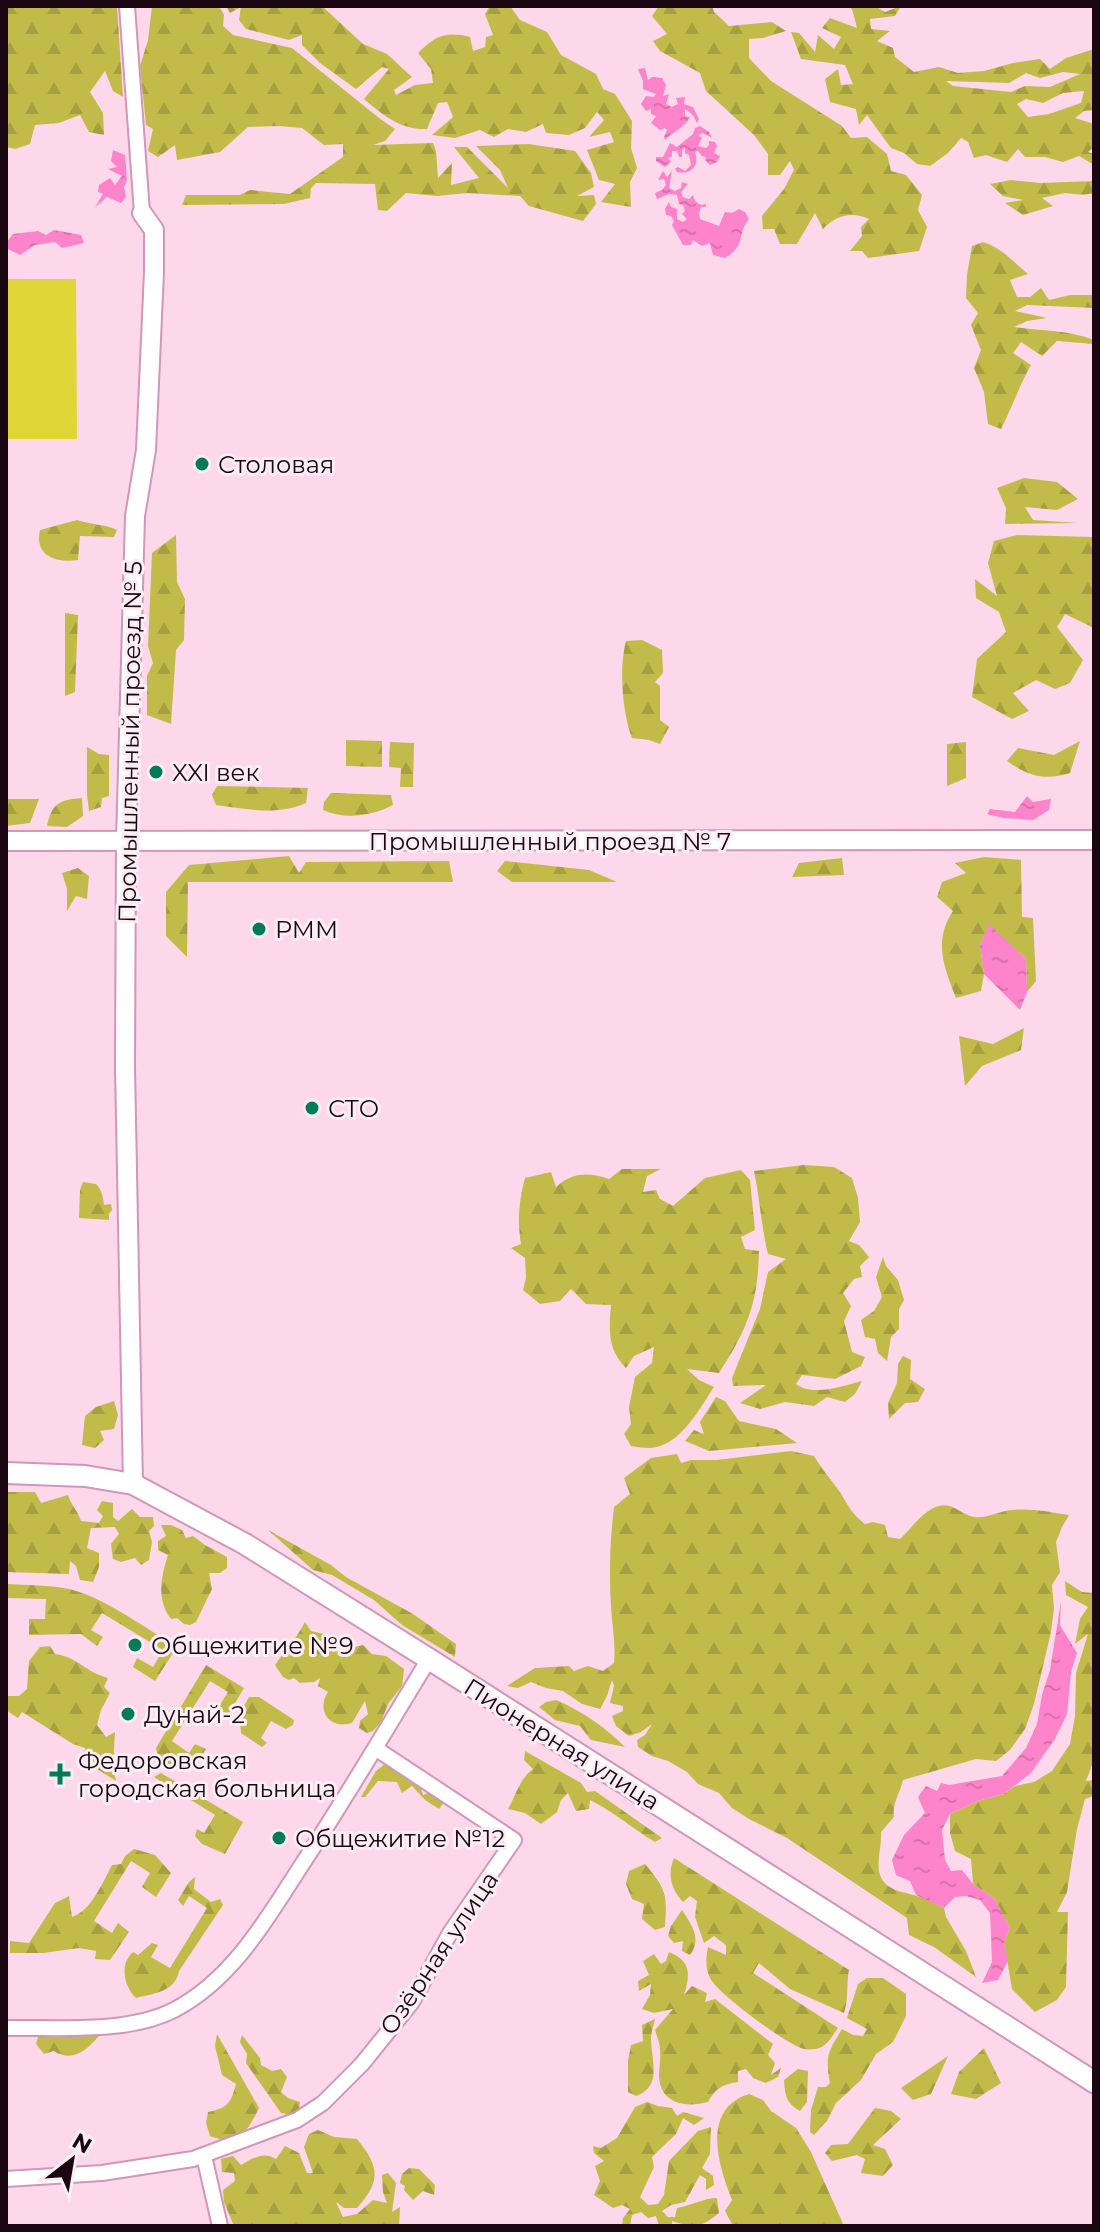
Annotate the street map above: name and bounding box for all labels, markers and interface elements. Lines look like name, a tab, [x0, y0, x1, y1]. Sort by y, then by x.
place label: Столовая	[218, 450, 334, 479]
marker: Столовая	[193, 455, 211, 473]
street label: Промышленный проезд № 5	[112, 561, 148, 923]
place label: XXI век	[172, 758, 259, 787]
marker: XXI век	[147, 763, 165, 781]
street label: Промышленный проезд № 7	[369, 827, 731, 856]
place label: РММ	[275, 915, 338, 944]
marker: РММ	[250, 920, 268, 938]
place label: СТО	[328, 1094, 379, 1123]
marker: СТО	[303, 1099, 321, 1117]
place label: Общежитие №9	[151, 1631, 354, 1660]
marker: Общежитие №9	[126, 1636, 144, 1654]
street label: Пионерная улица	[459, 1672, 665, 1816]
place label: Дунай-2	[144, 1700, 245, 1729]
marker: Дунай-2	[119, 1705, 137, 1723]
place label: Федоровская городская больница	[78, 1746, 336, 1803]
marker: Федоровская городская больница	[49, 1763, 71, 1785]
place label: Общежитие №12	[295, 1824, 505, 1853]
marker: Общежитие №12	[270, 1829, 288, 1847]
street label: Озёрная улица	[374, 1866, 504, 2040]
north arrow	[32, 2120, 112, 2200]
text: N	[67, 2127, 97, 2159]

